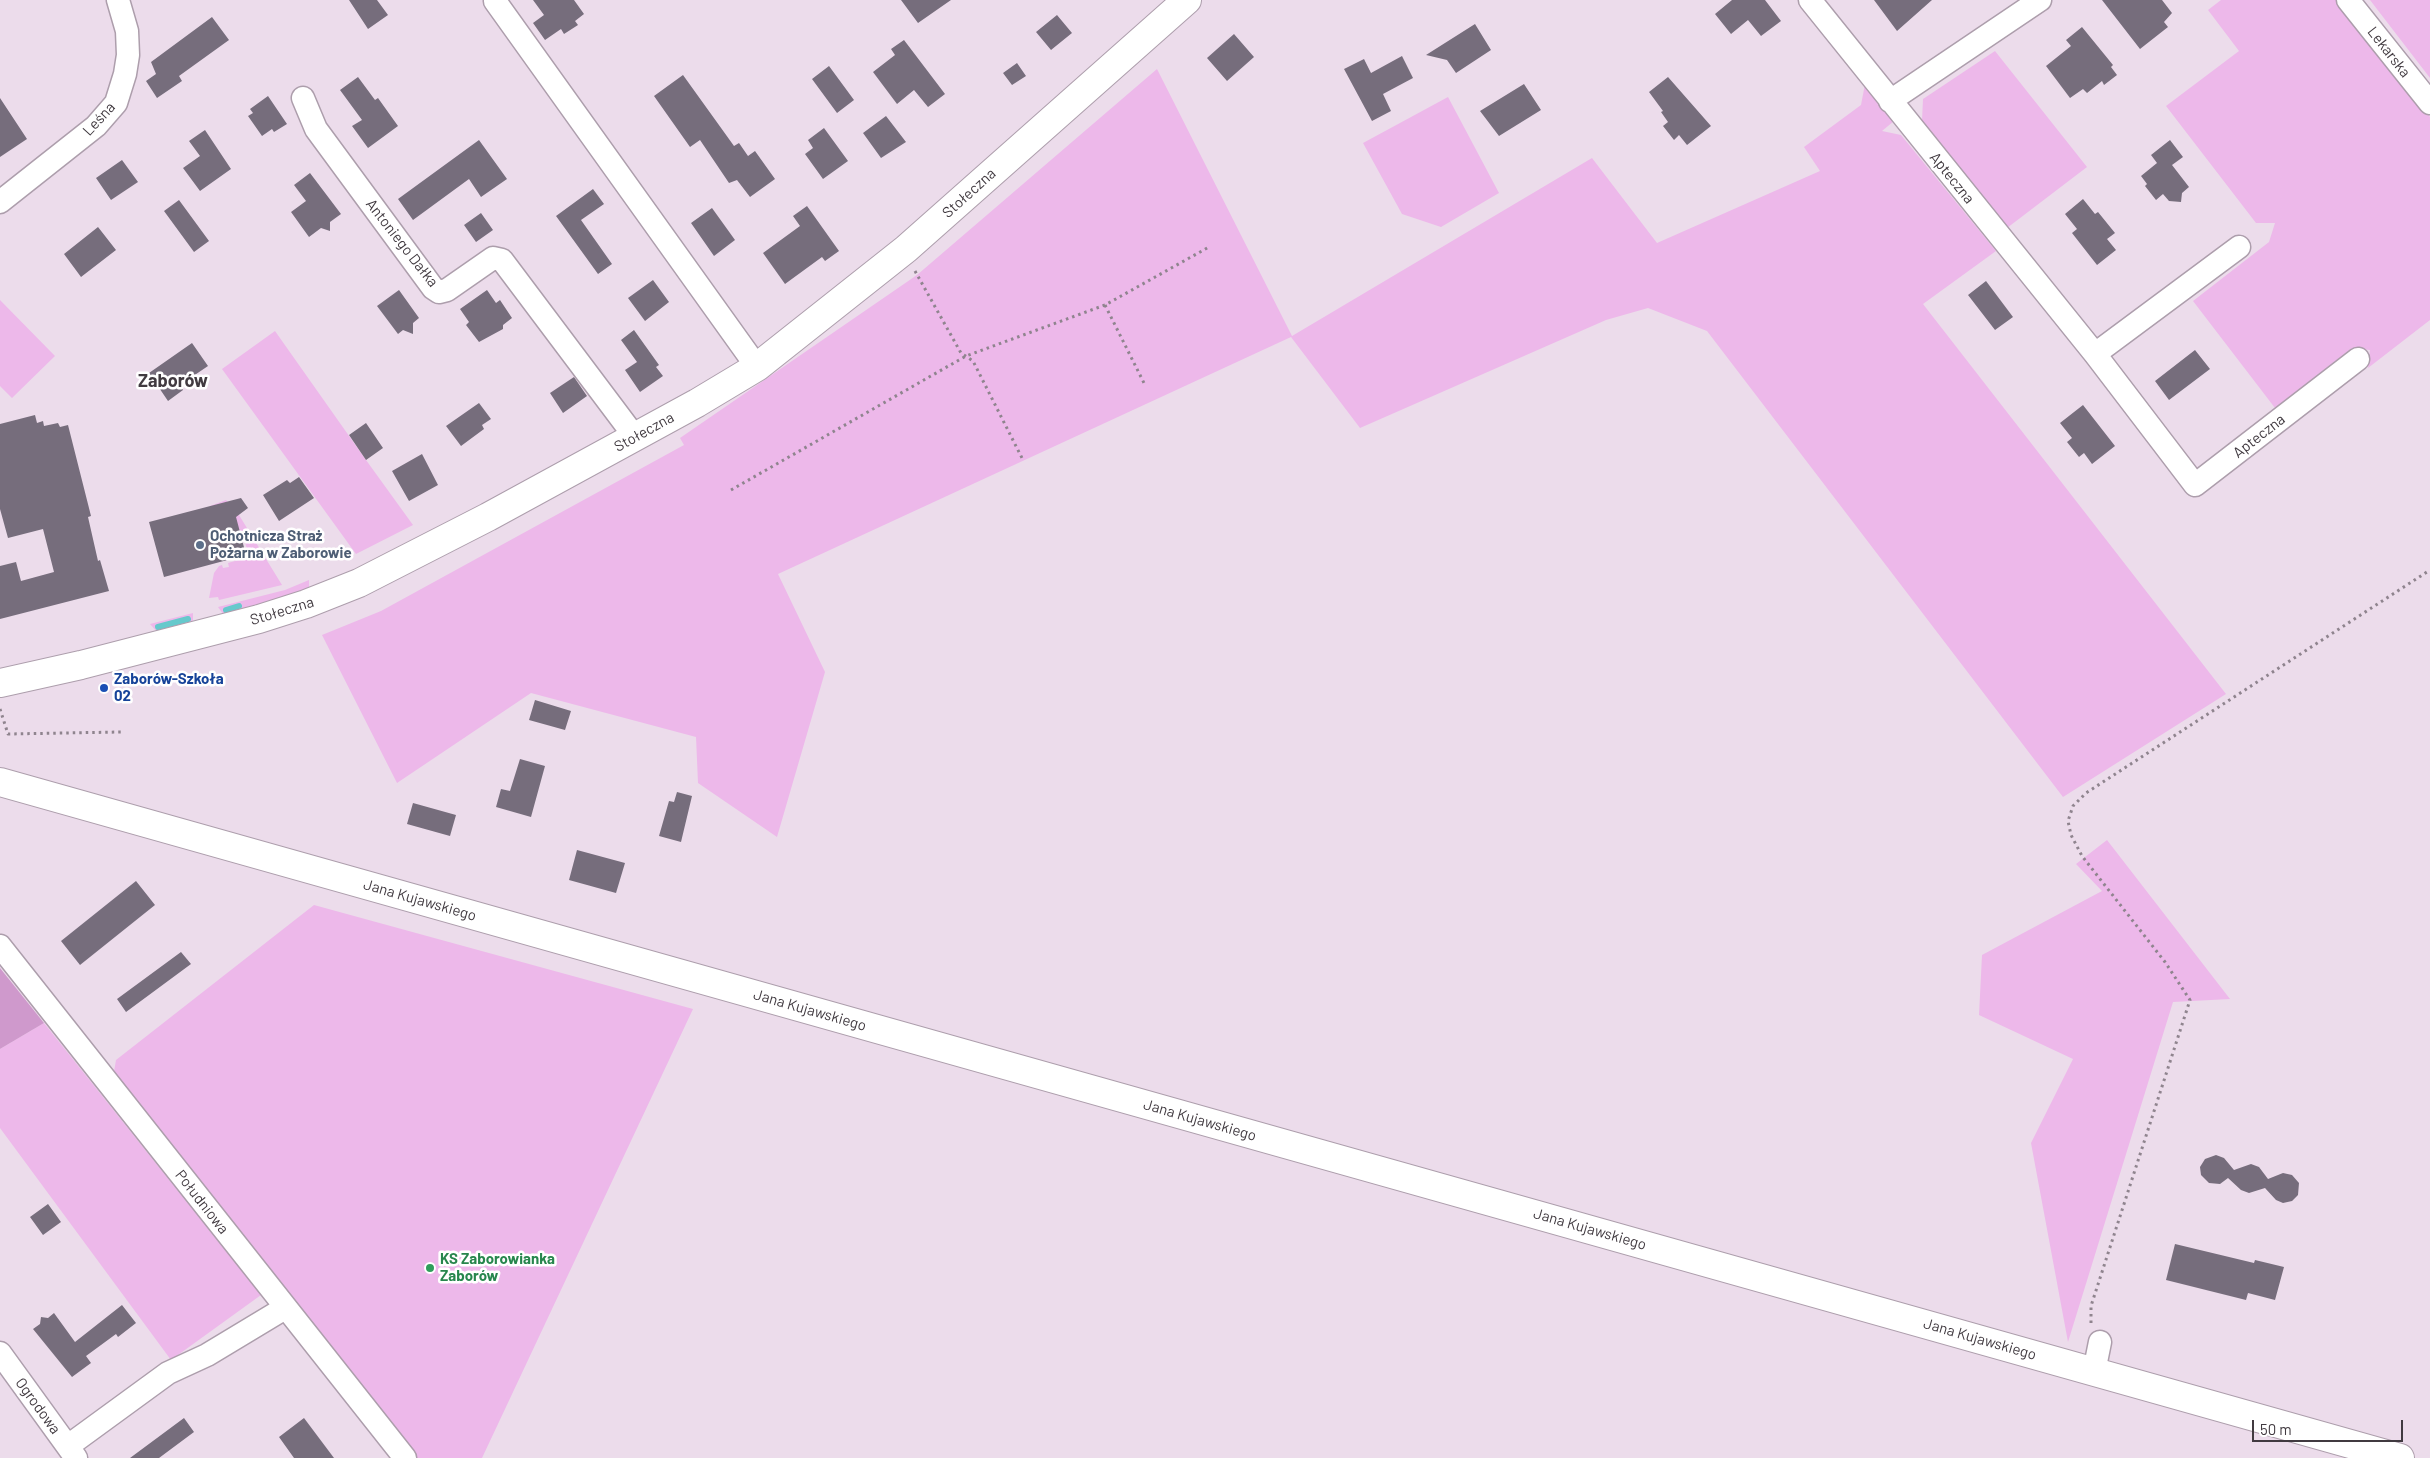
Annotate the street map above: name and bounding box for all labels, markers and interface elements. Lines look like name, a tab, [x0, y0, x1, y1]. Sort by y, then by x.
street label: Lekarska	[2364, 23, 2414, 81]
street label: Leśna	[79, 98, 119, 140]
street label: Apteczna	[1926, 149, 1978, 207]
street label: Stołeczna	[939, 164, 999, 222]
street label: Antoniego Dałka	[362, 195, 442, 291]
district label: Zaborów	[138, 370, 208, 392]
street label: Stołeczna	[611, 408, 677, 456]
street label: Apteczna	[2229, 410, 2289, 462]
place label: Ochotnicza Straż Pożarna w Zaborowie	[210, 527, 352, 562]
marker: Ochotnicza Straż Pożarna w Zaborowie	[194, 539, 206, 551]
street label: Stołeczna	[248, 593, 316, 629]
place label: Zaborów-Szkoła 02	[114, 670, 224, 705]
marker: Zaborów-Szkoła 02	[98, 682, 110, 694]
street label: Jana Kujawskiego	[361, 875, 479, 925]
street label: Jana Kujawskiego	[751, 985, 869, 1035]
street label: Jana Kujawskiego	[1141, 1095, 1259, 1145]
street label: Południowa	[171, 1166, 233, 1238]
street label: Jana Kujawskiego	[1531, 1204, 1649, 1254]
place label: KS Zaborowianka Zaborów	[440, 1250, 555, 1285]
marker: KS Zaborowianka Zaborów	[424, 1262, 436, 1274]
street label: Jana Kujawskiego	[1921, 1314, 2039, 1364]
street label: Ogrodowa	[12, 1374, 64, 1438]
scale bar	[2255, 1410, 2406, 1442]
text: 50 m	[2260, 1420, 2292, 1438]

